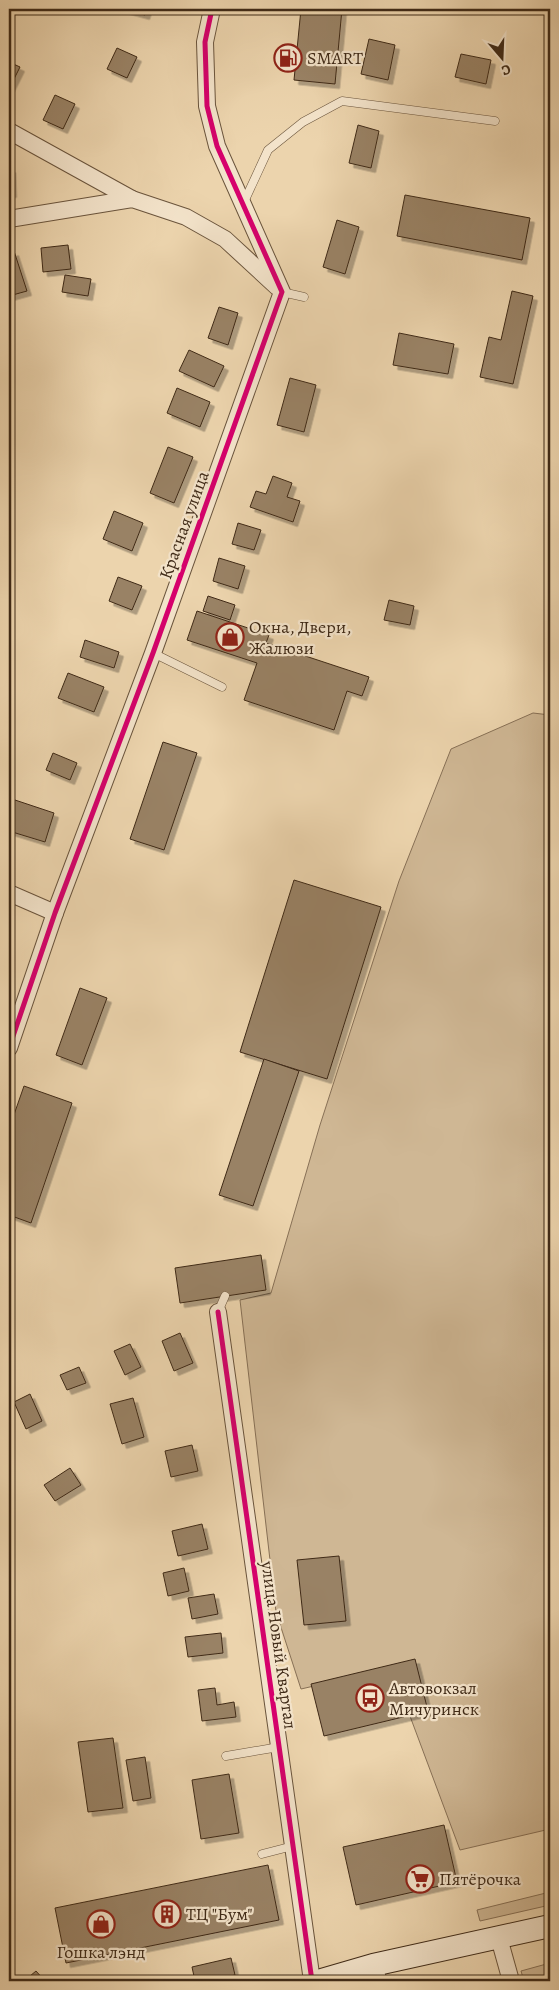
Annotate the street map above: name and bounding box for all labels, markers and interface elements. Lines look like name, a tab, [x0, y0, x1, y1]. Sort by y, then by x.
north arrow	[476, 32, 526, 82]
fuel station icon: SMART	[273, 43, 303, 73]
place label: SMART	[307, 46, 363, 70]
text: С	[499, 59, 513, 80]
street label: Красная улица	[153, 467, 215, 583]
place label: Окна, Двери, Жалюзи	[249, 615, 352, 660]
shop icon: Окна, Двери, Жалюзи	[215, 622, 245, 652]
street label: улица Новый Квартал	[255, 1558, 303, 1731]
place label: Автовокзал Мичуринск	[388, 1676, 479, 1721]
bus stop icon: Автовокзал Мичуринск	[355, 1683, 385, 1713]
supermarket icon: Пятёрочка	[405, 1864, 435, 1894]
place label: Пятёрочка	[439, 1867, 522, 1891]
building icon: ТЦ "Бум"	[152, 1899, 182, 1929]
place label: ТЦ "Бум"	[186, 1902, 253, 1926]
shop icon: Гошка лэнд	[86, 1909, 116, 1939]
place label: Гошка лэнд	[57, 1940, 146, 1964]

